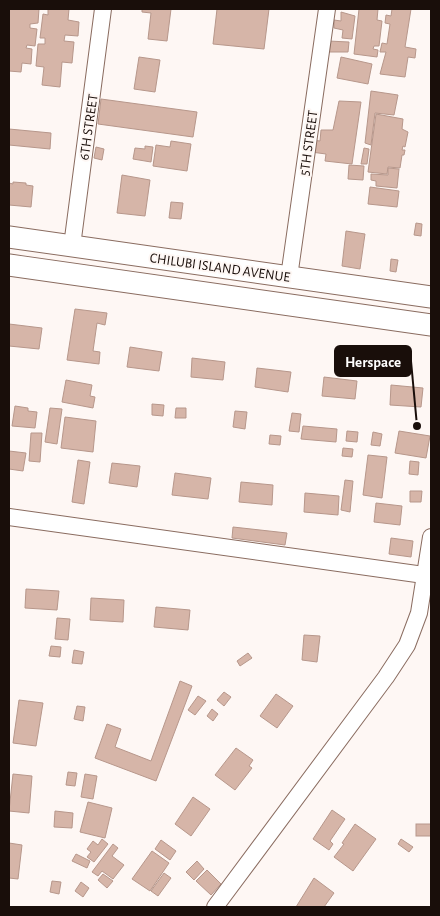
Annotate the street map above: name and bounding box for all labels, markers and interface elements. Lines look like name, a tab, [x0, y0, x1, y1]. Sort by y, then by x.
street label: 6TH STREET	[77, 93, 101, 161]
street label: 5TH STREET	[297, 109, 321, 177]
street label: CHILUBI ISLAND AVENUE	[149, 251, 291, 285]
callout: Herspace	[335, 346, 411, 376]
text: Herspace	[345, 355, 401, 370]

